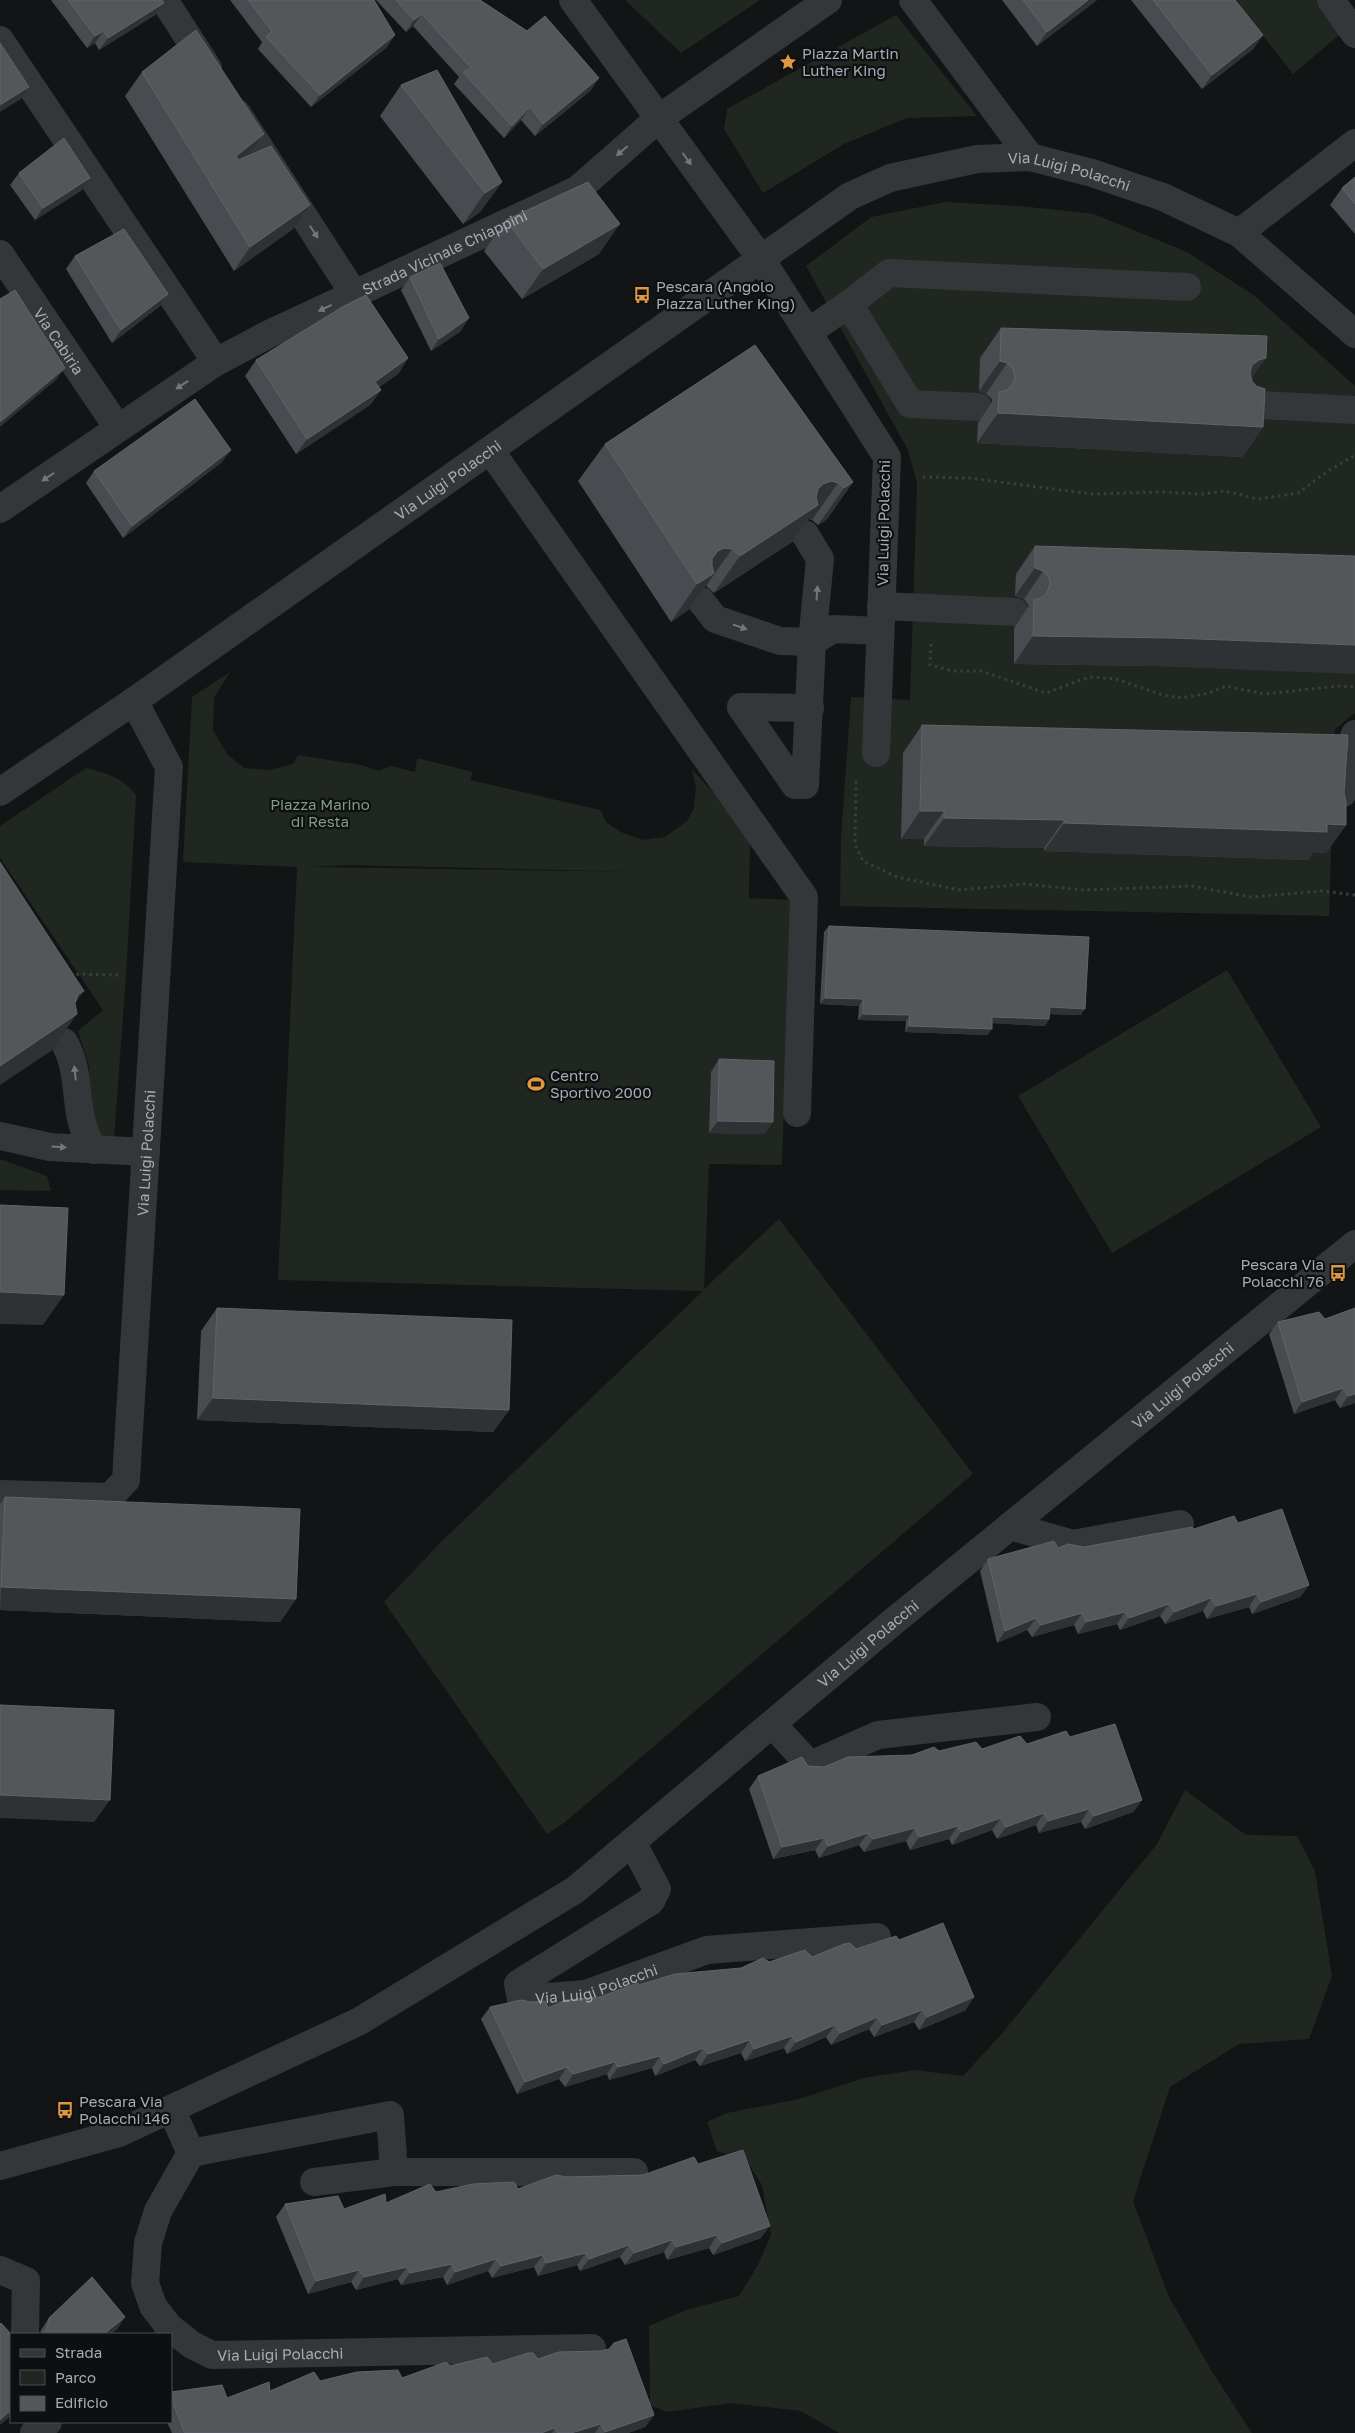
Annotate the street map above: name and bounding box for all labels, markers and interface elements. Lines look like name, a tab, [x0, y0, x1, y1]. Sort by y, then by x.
place label: Piazza Martin Luther King	[802, 44, 899, 79]
place icon: Piazza Martin Luther King	[778, 52, 798, 72]
one-way arrow	[615, 146, 628, 157]
street label: Via Luigi Polacchi	[1007, 148, 1133, 194]
one-way arrow	[682, 152, 692, 166]
street label: Strada Vicinale Chiappini	[359, 206, 530, 298]
one-way arrow	[309, 225, 319, 239]
place label: Pescara (Angolo Piazza Luther King)	[656, 277, 795, 312]
bus stop icon: Pescara (Angolo Piazza Luther King)	[632, 285, 652, 305]
street label: Via Cabiria	[30, 304, 88, 378]
one-way arrow	[318, 304, 332, 312]
one-way arrow	[175, 380, 189, 390]
street label: Via Luigi Polacchi	[391, 436, 505, 523]
street label: Via Luigi Polacchi	[873, 460, 893, 586]
one-way arrow	[41, 472, 55, 481]
one-way arrow	[814, 585, 822, 601]
one-way arrow	[733, 624, 748, 632]
park label: Piazza Marino di Resta	[270, 795, 370, 830]
one-way arrow	[71, 1064, 79, 1080]
place label: Centro Sportivo 2000	[550, 1066, 651, 1101]
sports icon: Centro Sportivo 2000	[526, 1074, 546, 1094]
street label: Via Luigi Polacchi	[133, 1089, 159, 1217]
one-way arrow	[51, 1144, 67, 1152]
place label: Pescara Via Polacchi 76	[1241, 1255, 1324, 1290]
bus stop icon: Pescara Via Polacchi 76	[1328, 1263, 1348, 1283]
street label: Via Luigi Polacchi	[1128, 1338, 1237, 1432]
street label: Via Luigi Polacchi	[814, 1596, 922, 1691]
street label: Via Luigi Polacchi	[534, 1960, 660, 2007]
place label: Pescara Via Polacchi 146	[79, 2092, 170, 2127]
bus stop icon: Pescara Via Polacchi 146	[55, 2100, 75, 2120]
legend	[10, 2333, 172, 2423]
text: Strada	[55, 2343, 102, 2361]
street label: Via Luigi Polacchi	[217, 2344, 344, 2364]
text: Parco	[55, 2368, 96, 2386]
text: Edificio	[55, 2393, 108, 2411]

